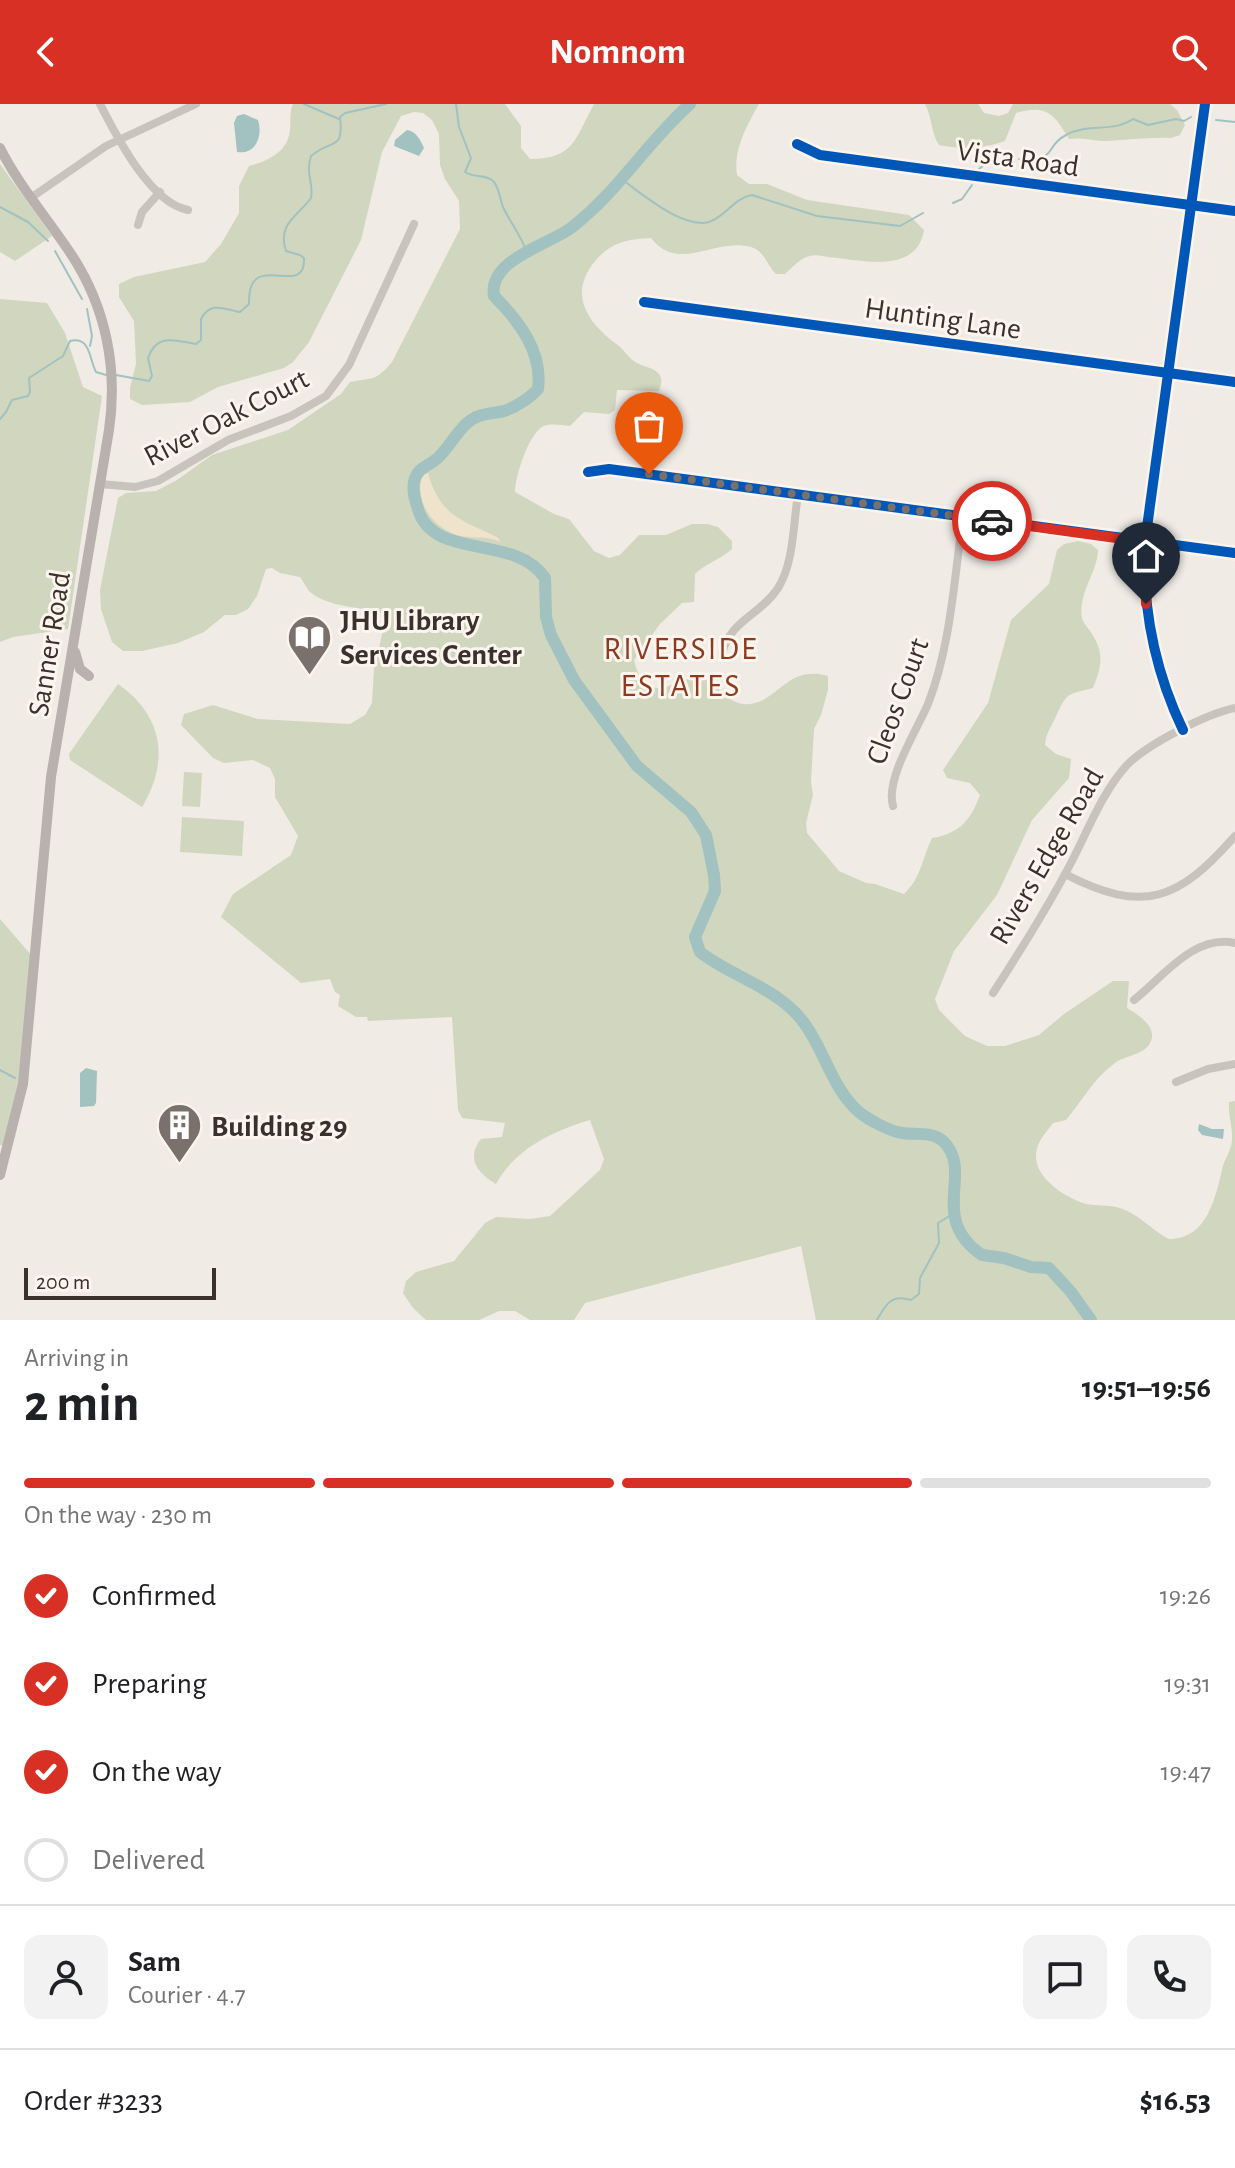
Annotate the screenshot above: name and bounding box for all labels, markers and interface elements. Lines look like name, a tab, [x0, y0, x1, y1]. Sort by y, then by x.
icon: back	[24, 30, 68, 74]
icon: search	[1167, 30, 1211, 74]
text: Nomnom	[549, 34, 686, 70]
street label: Vista Road	[955, 136, 1081, 182]
street label: Hunting Lane	[863, 293, 1023, 345]
street label: River Oak Court	[139, 363, 314, 472]
pin	[615, 392, 683, 474]
icon: bag	[627, 404, 671, 448]
courier	[952, 481, 1032, 561]
icon: car	[970, 499, 1014, 543]
pin	[1112, 522, 1180, 604]
icon: home	[1124, 534, 1168, 578]
street label: Sanner Road	[24, 570, 76, 719]
place label: JHU Library Services Center	[340, 606, 522, 670]
library icon: JHU Library Services Center	[285, 613, 333, 676]
district label: RIVERSIDE ESTATES	[604, 633, 758, 702]
street label: Cleos Court	[861, 634, 935, 768]
street label: Rivers Edge Road	[984, 763, 1109, 950]
building icon: Building 29	[156, 1102, 204, 1165]
place label: Building 29	[211, 1112, 347, 1142]
scale bar	[24, 1264, 216, 1300]
text: 200 m	[36, 1271, 90, 1293]
text: Arriving in	[24, 1345, 129, 1371]
text: 19:51–19:56	[1082, 1373, 1211, 1403]
text: 2 min	[24, 1378, 139, 1430]
text: On the way · 230 m	[24, 1502, 212, 1528]
icon: check	[24, 1574, 68, 1618]
text: Confirmed	[92, 1581, 216, 1611]
text: 19:26	[1160, 1583, 1211, 1609]
icon: check	[24, 1662, 68, 1706]
text: Preparing	[92, 1669, 207, 1699]
text: 19:31	[1164, 1671, 1211, 1697]
icon: check	[24, 1750, 68, 1794]
text: On the way	[92, 1757, 221, 1787]
text: 19:47	[1161, 1759, 1211, 1785]
text: Delivered	[92, 1845, 205, 1875]
button: person	[24, 1935, 108, 2019]
button: chat	[1023, 1935, 1107, 2019]
button: phone	[1127, 1935, 1211, 2019]
text: Sam	[128, 1947, 181, 1977]
text: Courier · 4.7	[128, 1982, 246, 2008]
text: Order #3233	[24, 2086, 163, 2116]
text: $16.53	[1139, 2086, 1211, 2116]

